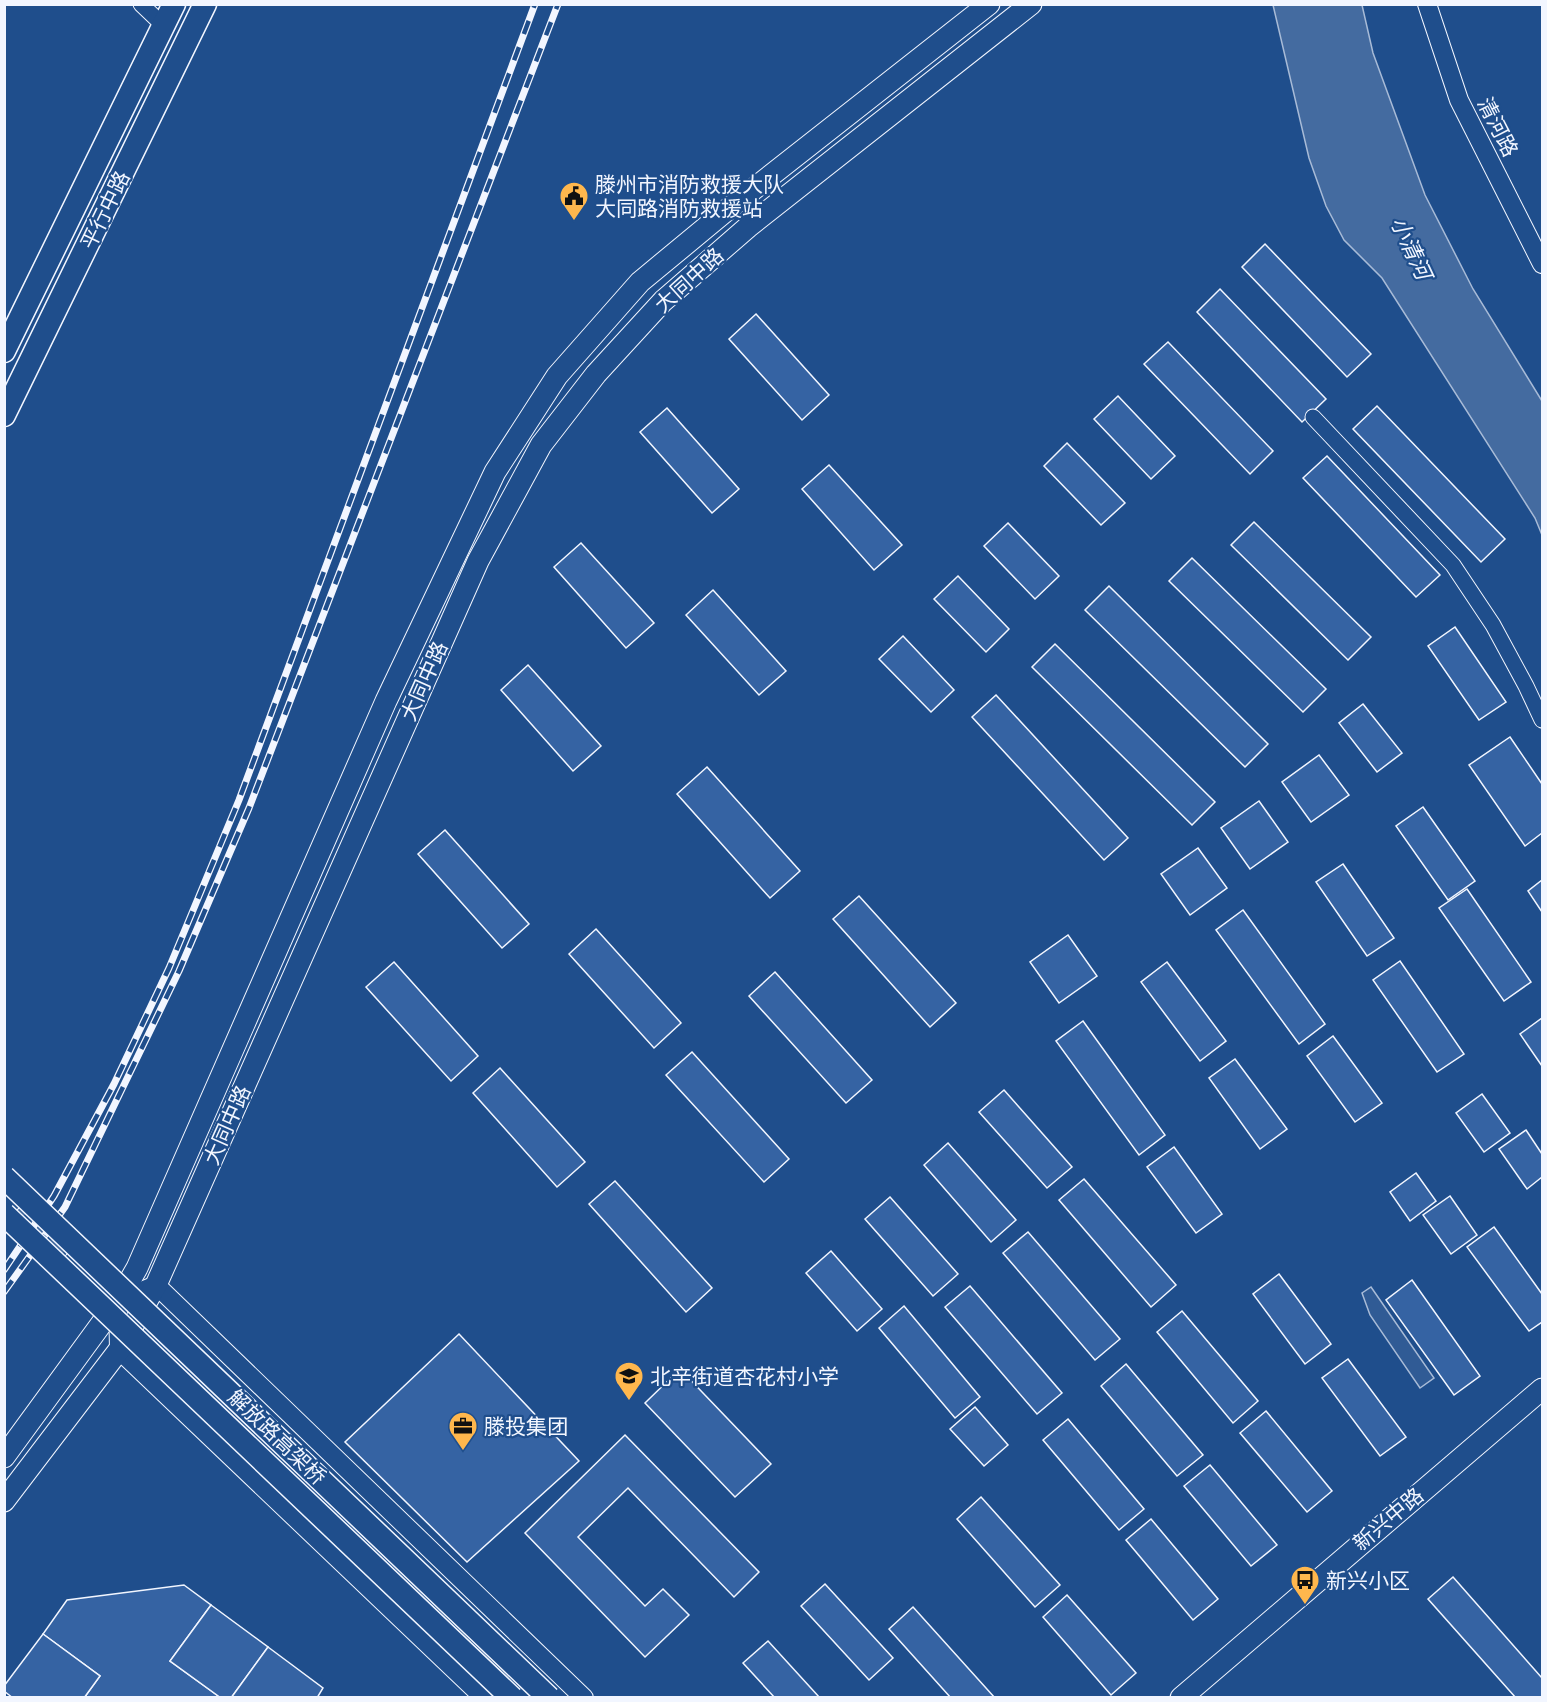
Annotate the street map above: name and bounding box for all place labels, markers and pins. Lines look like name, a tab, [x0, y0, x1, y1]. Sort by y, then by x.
place label: 滕州市消防救援大队 大同路消防救援站	[595, 172, 784, 221]
public building icon: 滕州市消防救援大队 大同路消防救援站	[558, 180, 590, 222]
school or university icon: 北辛街道杏花村小学	[613, 1360, 645, 1402]
place label: 北辛街道杏花村小学	[650, 1364, 839, 1389]
office icon: 滕投集团	[447, 1410, 479, 1452]
place label: 滕投集团	[484, 1414, 568, 1439]
bus stop icon: 新兴小区	[1289, 1564, 1321, 1606]
place label: 新兴小区	[1326, 1568, 1410, 1593]

